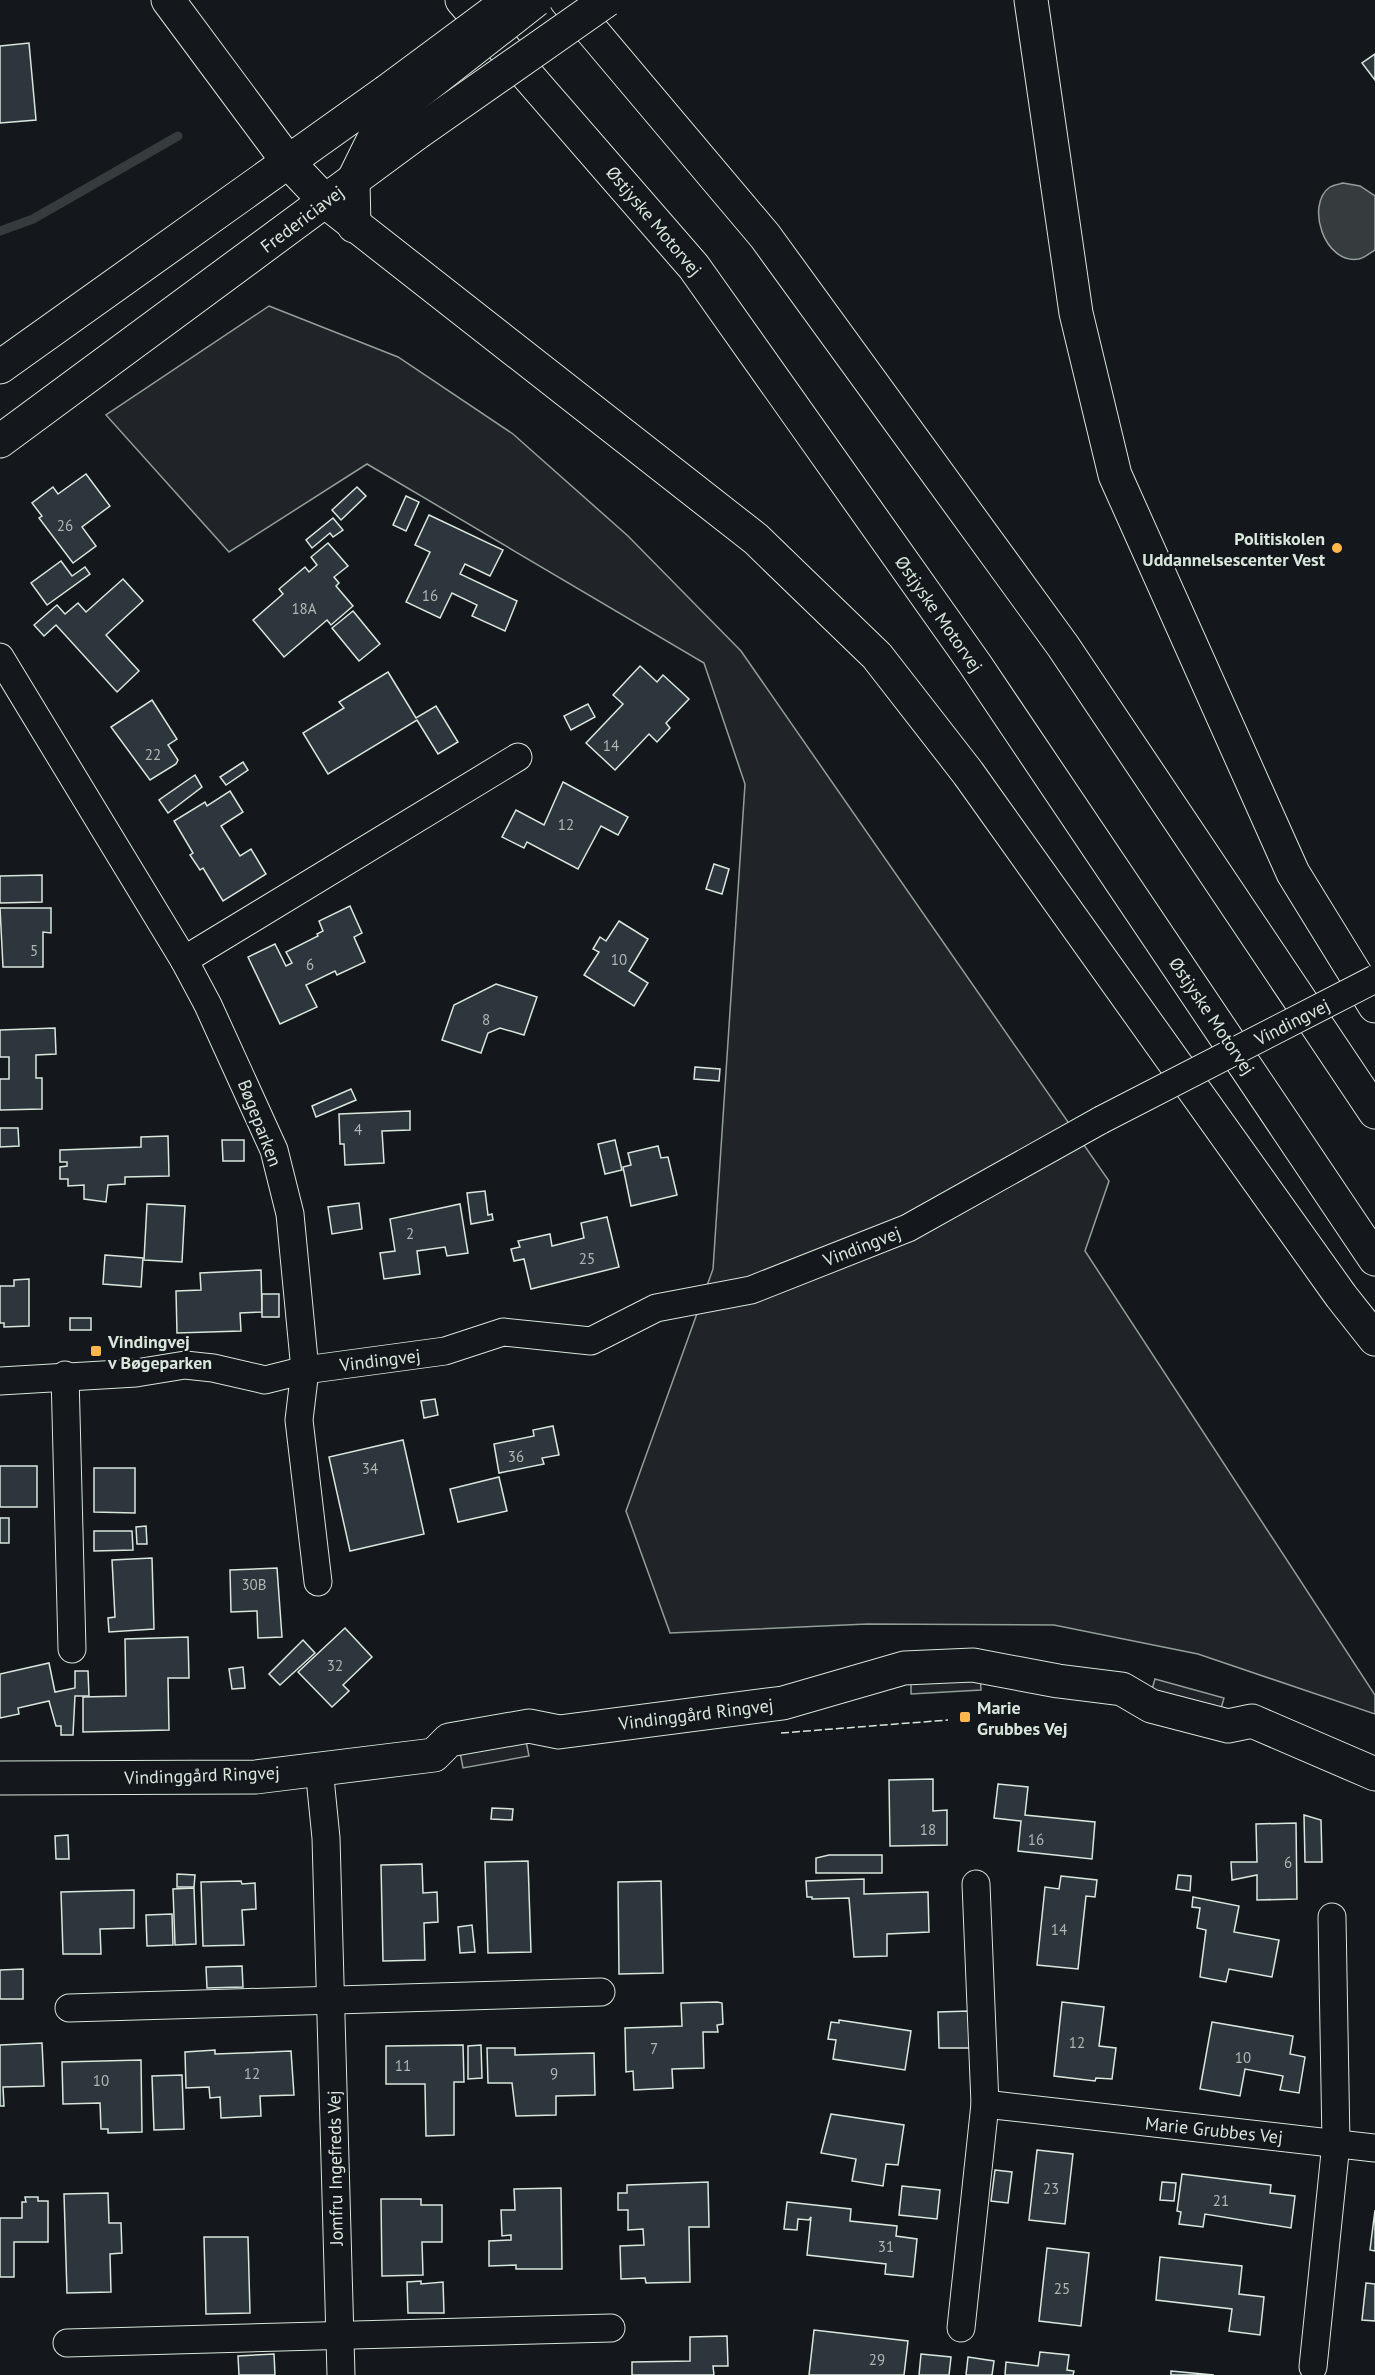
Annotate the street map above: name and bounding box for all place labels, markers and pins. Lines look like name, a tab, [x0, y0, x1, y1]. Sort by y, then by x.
place label: Politiskolen Uddannelsescenter Vest	[1142, 527, 1326, 571]
marker: Politiskolen Uddannelsescenter Vest	[1330, 541, 1344, 555]
place label: Vindingvej v Bøgeparken	[107, 1330, 212, 1374]
marker: Vindingvej v Bøgeparken	[89, 1344, 103, 1358]
place label: Marie Grubbes Vej	[977, 1696, 1068, 1740]
marker: Marie Grubbes Vej	[958, 1710, 972, 1724]

